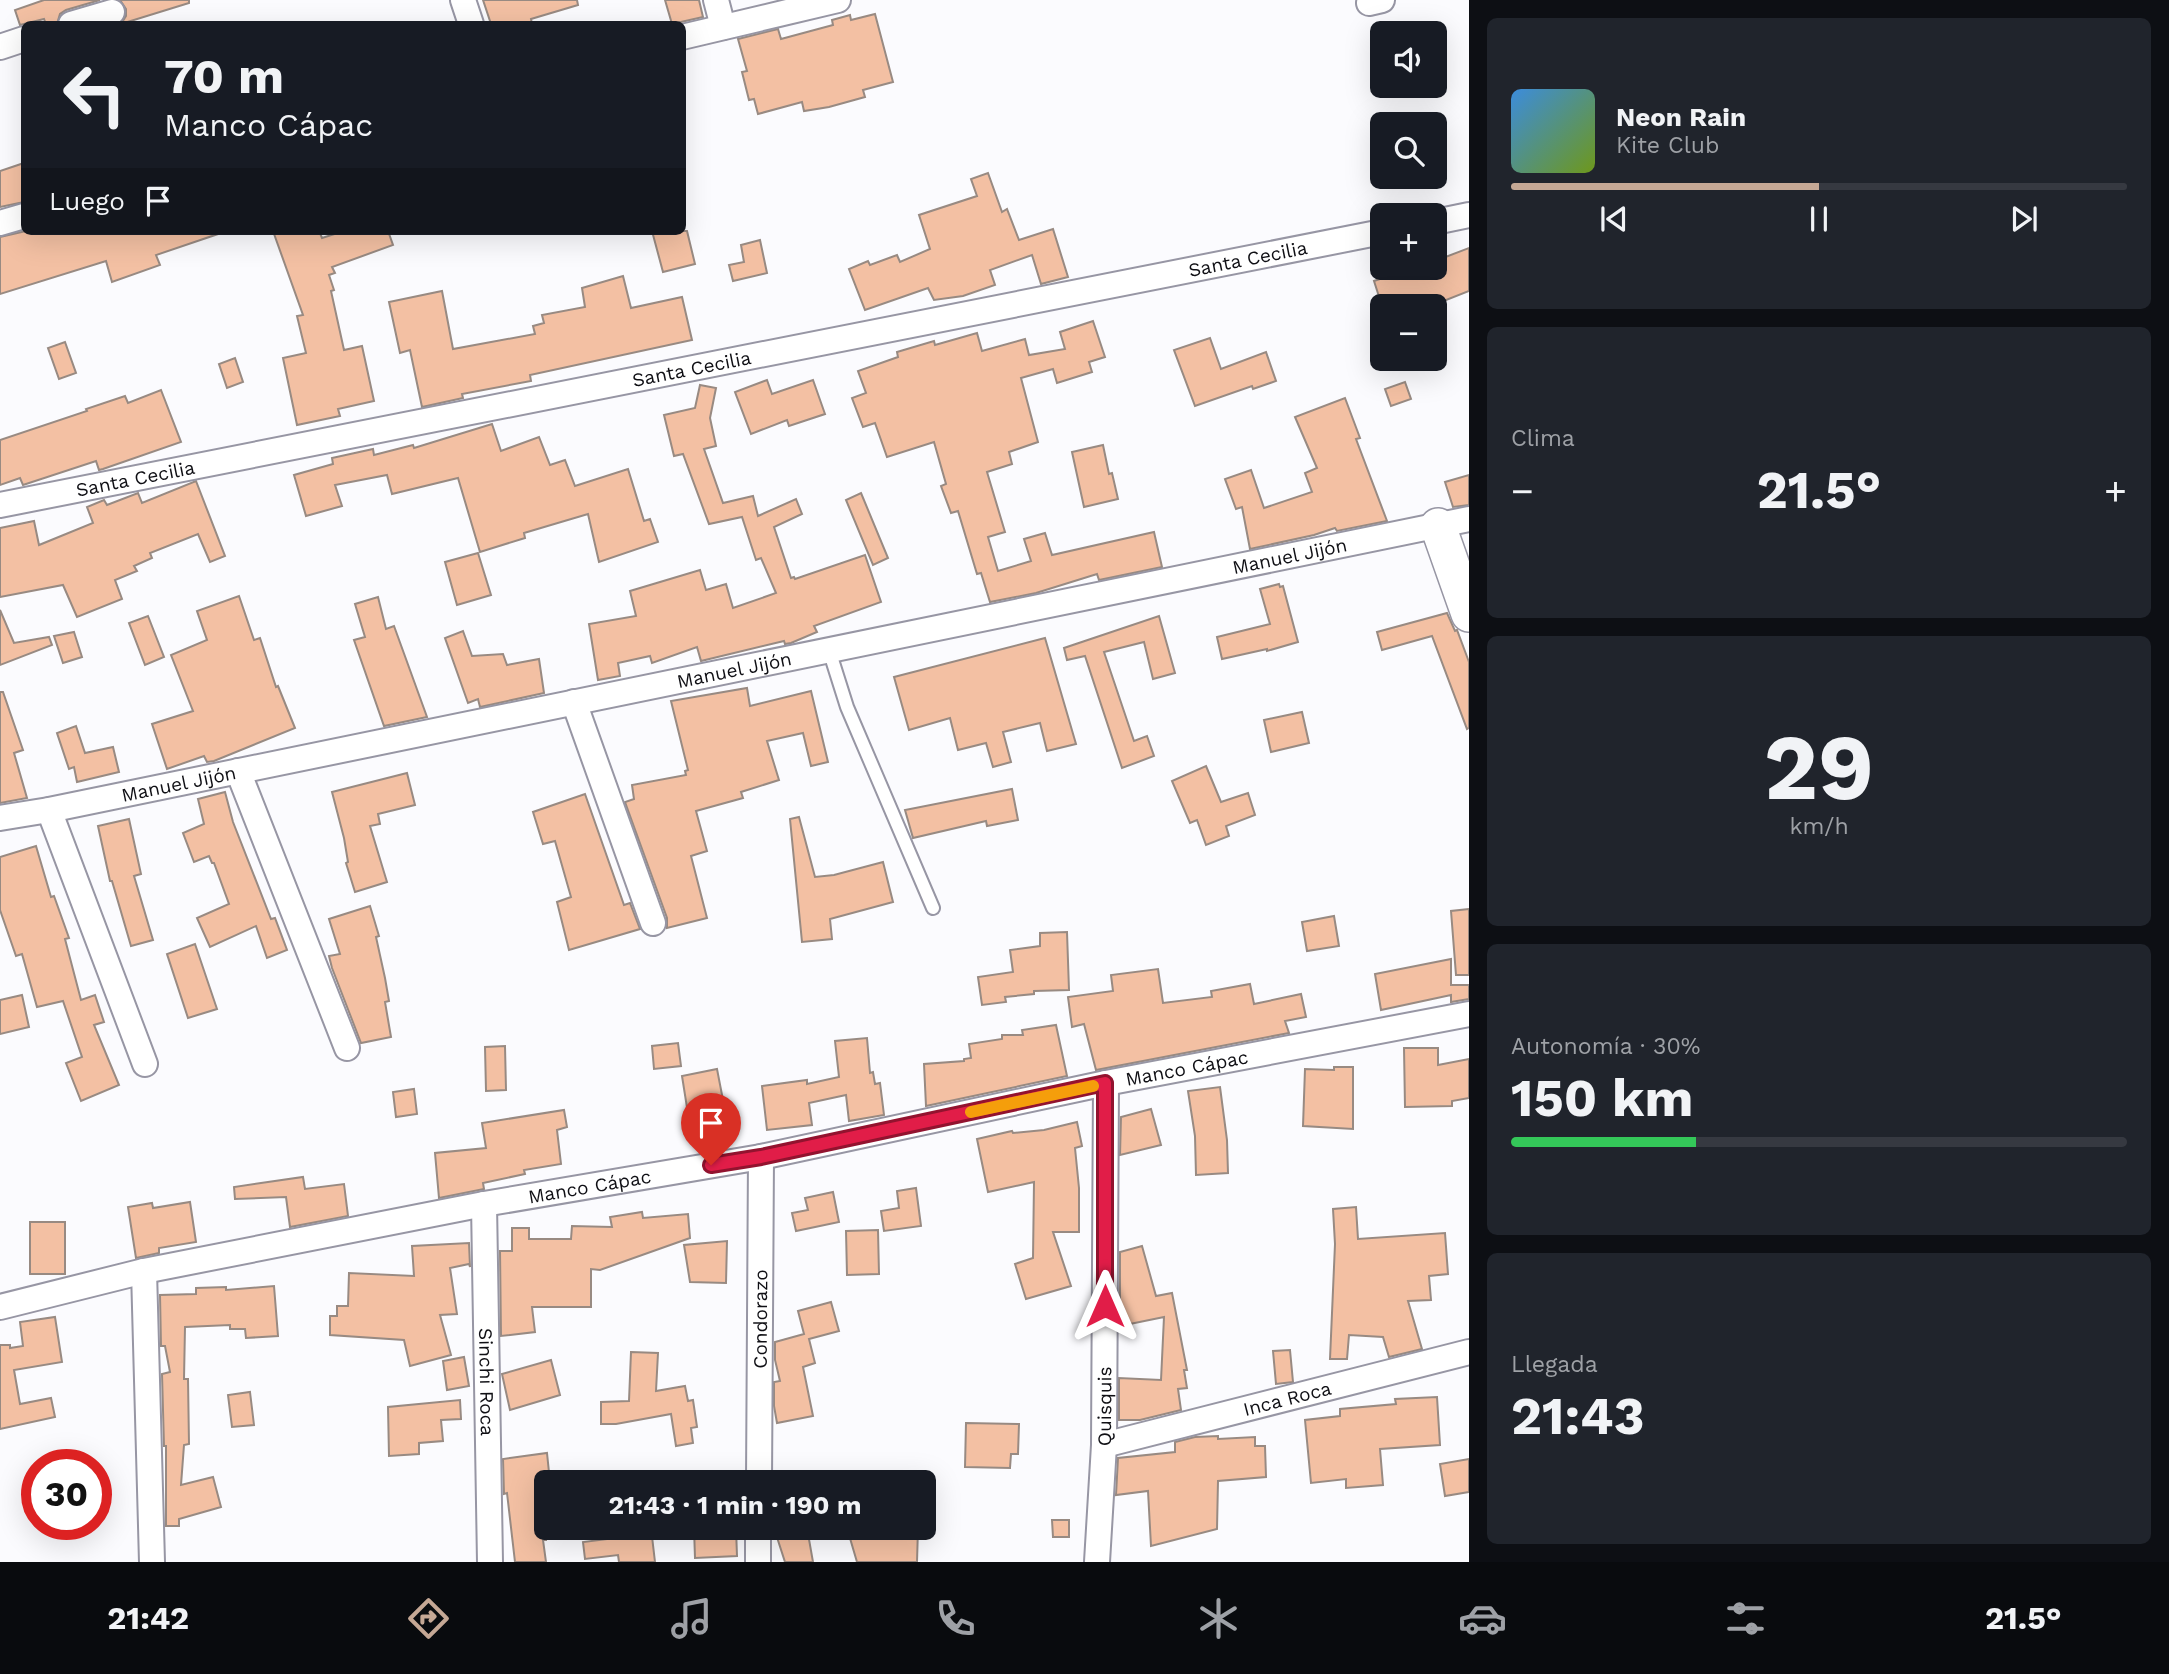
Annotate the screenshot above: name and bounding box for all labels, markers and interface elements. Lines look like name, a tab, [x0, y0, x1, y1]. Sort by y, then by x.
map controls	[1370, 21, 1447, 371]
button: sound	[1370, 21, 1447, 98]
text: 70 m	[164, 47, 284, 105]
icon: left	[49, 49, 140, 140]
text: Neon Rain	[1616, 102, 1746, 132]
text: Manco Cápac	[164, 106, 373, 144]
button: search	[1370, 112, 1447, 189]
text: Kite Club	[1616, 132, 1719, 159]
icon: arrive	[139, 182, 177, 220]
text: Luego	[49, 186, 125, 216]
icon: previous	[1595, 200, 1633, 238]
icon: pause	[1800, 200, 1838, 238]
icon: next	[2005, 200, 2043, 238]
button: +	[1370, 203, 1447, 280]
street label: Santa Cecilia	[1187, 235, 1309, 281]
button: −	[1370, 294, 1447, 371]
street label: Santa Cecilia	[630, 345, 753, 391]
text: Clima	[1511, 425, 1575, 452]
street label: Santa Cecilia	[74, 455, 197, 501]
text: 21.5°	[1757, 460, 1881, 521]
text: −	[1511, 469, 1534, 513]
text: +	[2104, 469, 2127, 513]
street label: Manuel Jijón	[1230, 533, 1349, 579]
street label: Manuel Jijón	[675, 647, 793, 693]
text: 29	[1764, 714, 1874, 821]
street label: Manuel Jijón	[119, 760, 238, 806]
text: km/h	[1789, 813, 1849, 840]
text: Autonomía · 30%	[1511, 1033, 1700, 1060]
street label: Manco Cápac	[1124, 1045, 1250, 1091]
text: 150 km	[1511, 1068, 1693, 1129]
pin	[681, 1093, 741, 1165]
icon: arrive	[692, 1104, 730, 1142]
street label: Manco Cápac	[526, 1164, 653, 1208]
street label: Condorazo	[748, 1269, 772, 1369]
position arrow	[1068, 1269, 1142, 1343]
street label: Sinchi Roca	[475, 1328, 499, 1436]
text: Llegada	[1511, 1351, 1598, 1378]
street label: Quisquis	[1092, 1366, 1116, 1446]
street label: Inca Roca	[1241, 1376, 1334, 1421]
text: 21:43	[1511, 1386, 1645, 1447]
speed limit sign: 30	[21, 1449, 112, 1540]
text: 21:43 · 1 min · 190 m	[608, 1490, 862, 1520]
icon: directions	[404, 1594, 453, 1643]
icon: music	[667, 1594, 716, 1643]
icon: phone	[931, 1594, 980, 1643]
icon: climate	[1194, 1594, 1243, 1643]
icon: car	[1458, 1594, 1507, 1643]
icon: filters	[1721, 1594, 1770, 1643]
text: 21:42	[107, 1599, 189, 1637]
text: 21.5°	[1985, 1599, 2062, 1637]

